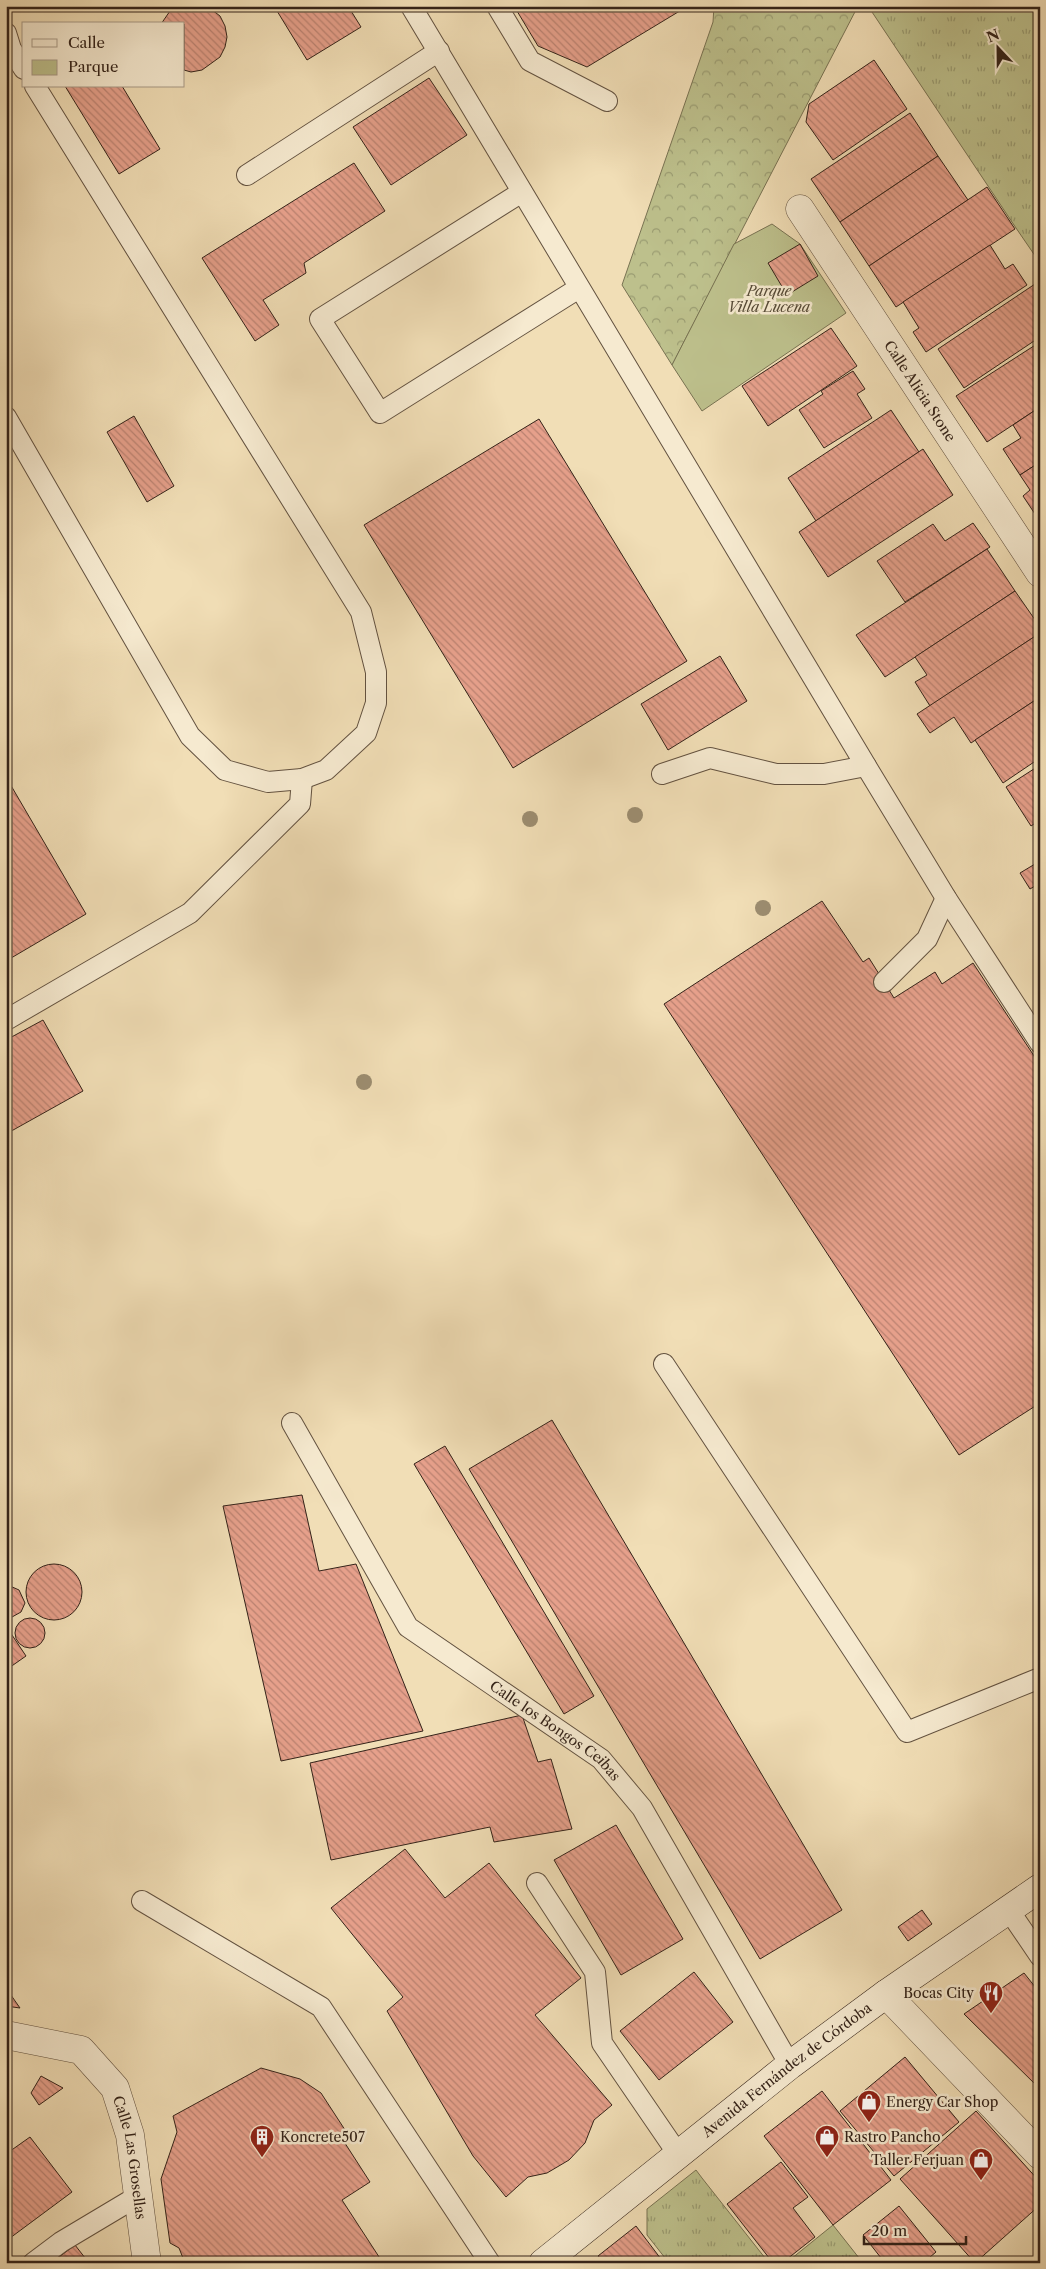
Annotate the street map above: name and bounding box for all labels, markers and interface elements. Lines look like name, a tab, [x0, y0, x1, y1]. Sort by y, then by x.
legend	[22, 22, 185, 88]
north arrow	[974, 22, 1024, 72]
text: N	[984, 25, 1002, 47]
text: Calle	[68, 33, 105, 52]
text: Parque	[68, 57, 118, 76]
park label: Parque Villa Lucena	[728, 282, 811, 316]
street label: Calle Alicia Stone	[880, 337, 960, 445]
street label: Calle los Bongos Ceibas	[486, 1677, 624, 1785]
restaurant icon: Bocas City	[978, 1980, 1004, 2014]
place label: Bocas City	[903, 1984, 974, 2002]
street label: Avenida Fernández de Córdoba	[697, 1998, 876, 2142]
shop icon: Energy Car Shop	[856, 2089, 882, 2123]
street label: Calle Las Grosellas	[109, 2093, 150, 2221]
place label: Energy Car Shop	[886, 2093, 998, 2111]
building icon: Koncrete507	[249, 2124, 275, 2158]
shop icon: Rastro Pancho	[814, 2124, 840, 2158]
place label: Koncrete507	[280, 2128, 365, 2146]
place label: Rastro Pancho	[844, 2128, 941, 2146]
shop icon: Taller Ferjuan	[968, 2147, 994, 2181]
place label: Taller Ferjuan	[871, 2151, 964, 2169]
scale bar	[864, 2214, 966, 2246]
text: 20 m	[871, 2221, 907, 2240]

